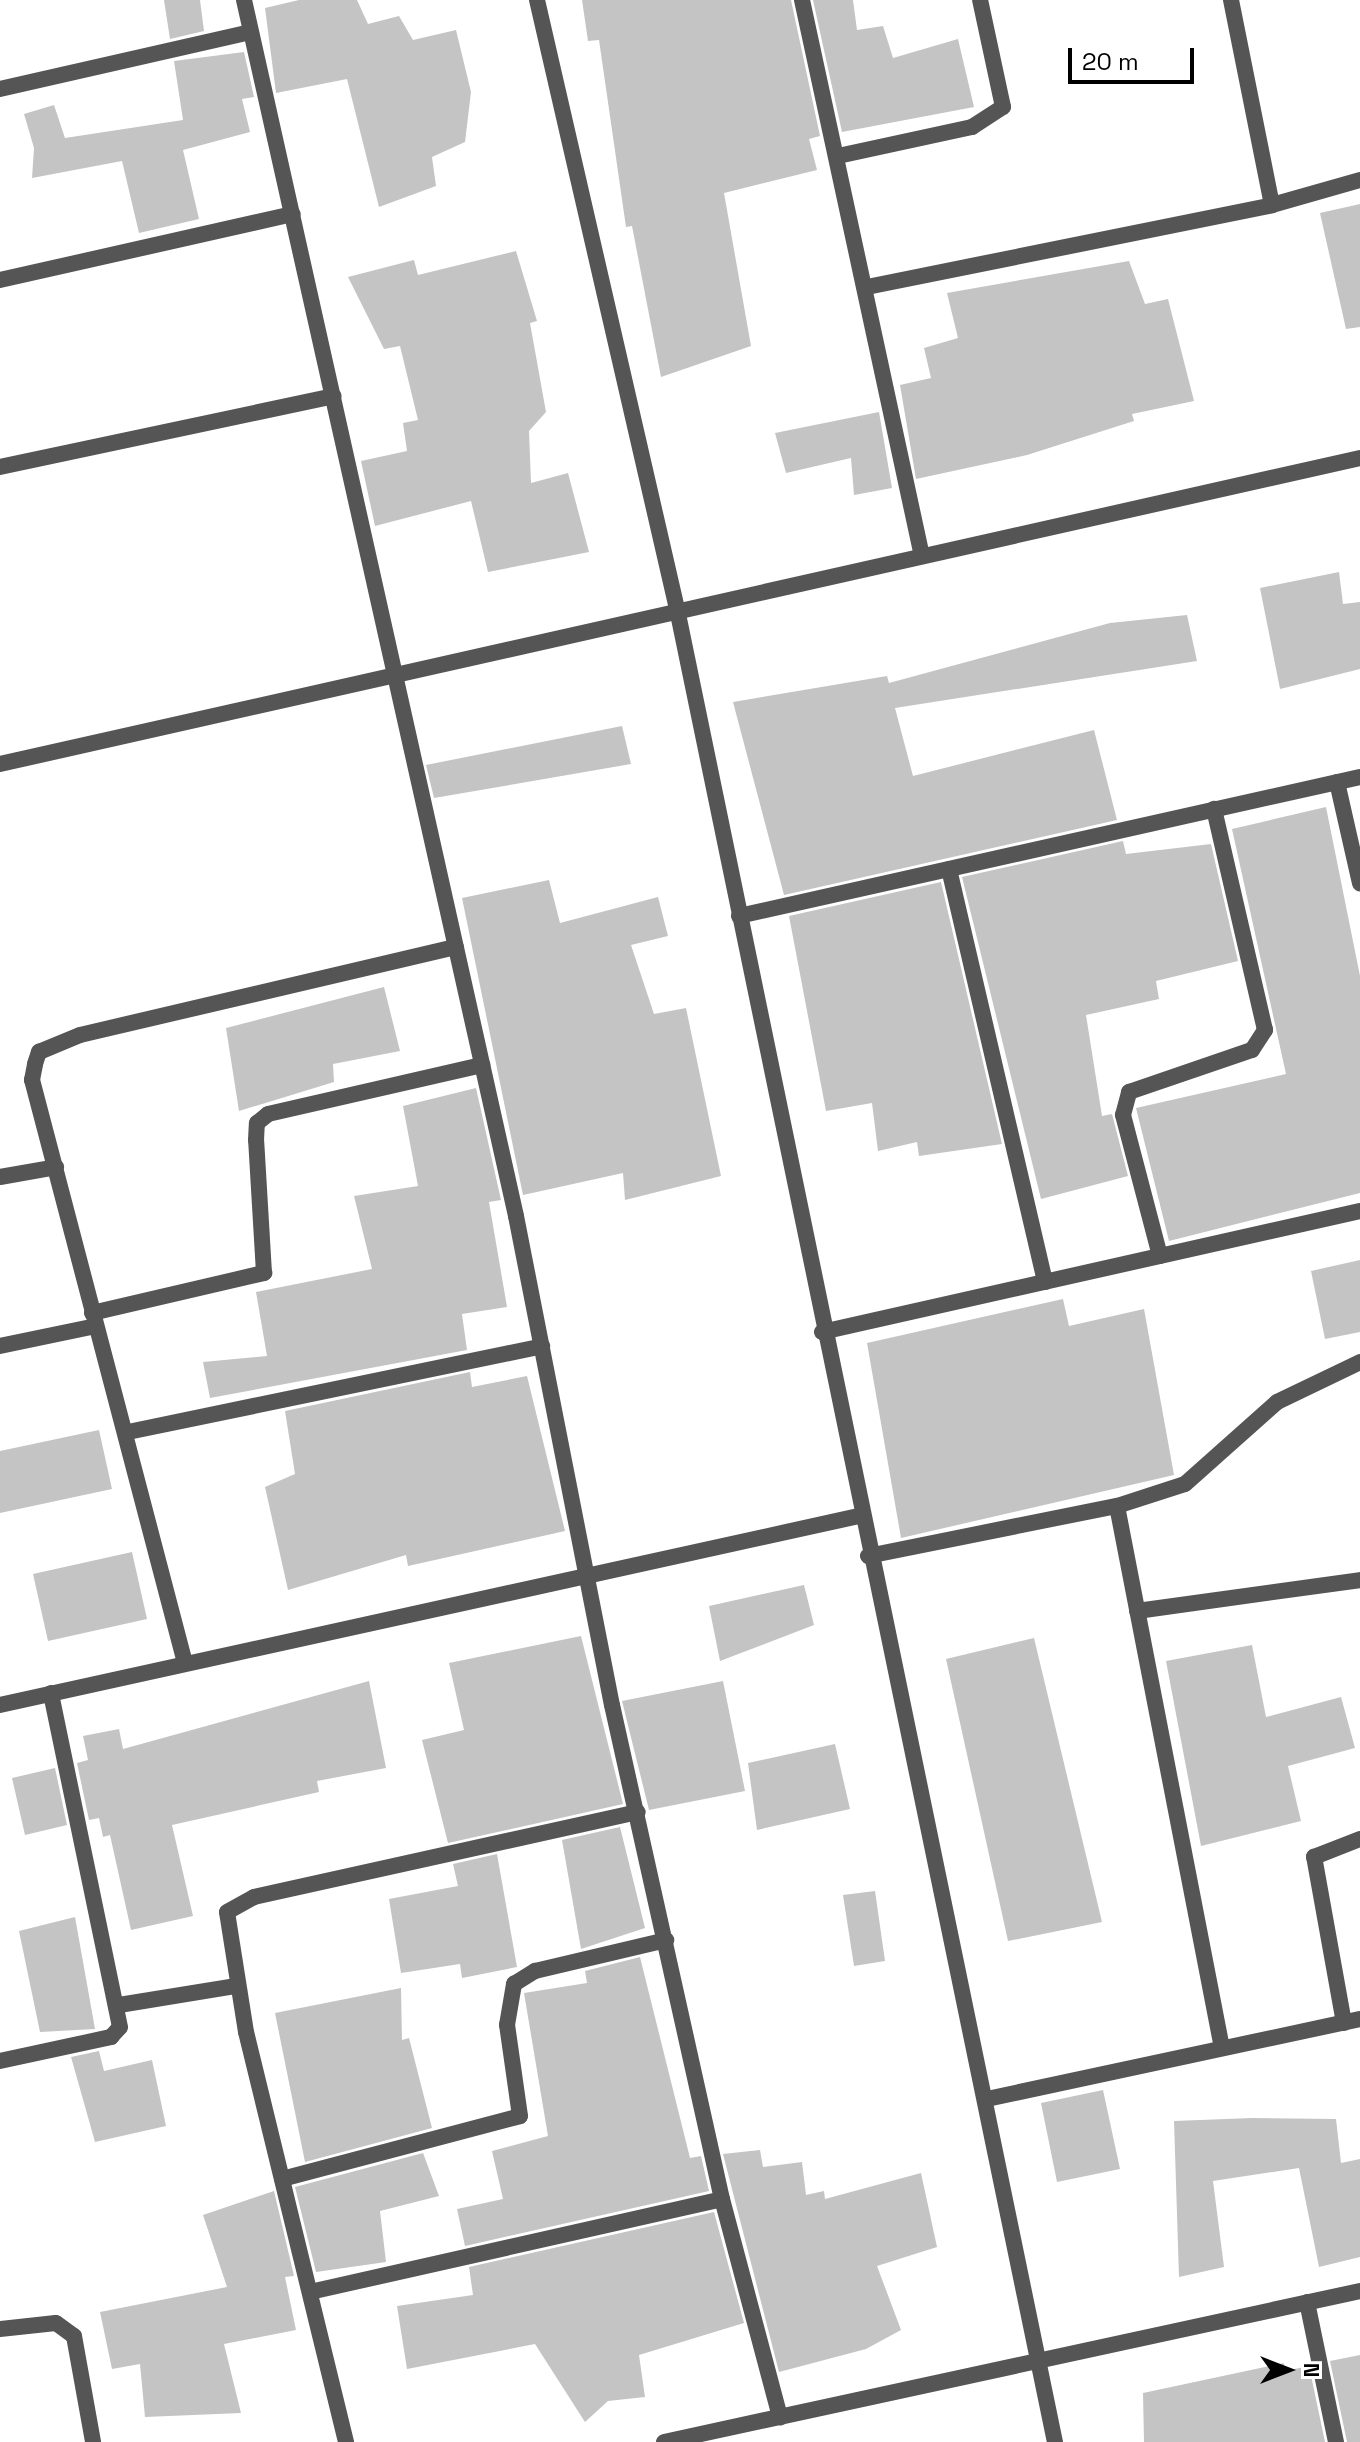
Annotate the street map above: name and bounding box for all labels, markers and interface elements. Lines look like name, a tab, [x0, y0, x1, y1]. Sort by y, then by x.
scale bar	[1072, 32, 1198, 82]
text: 20 m	[1082, 46, 1139, 77]
north arrow	[1248, 2330, 1328, 2410]
text: N	[1298, 2363, 1326, 2377]

